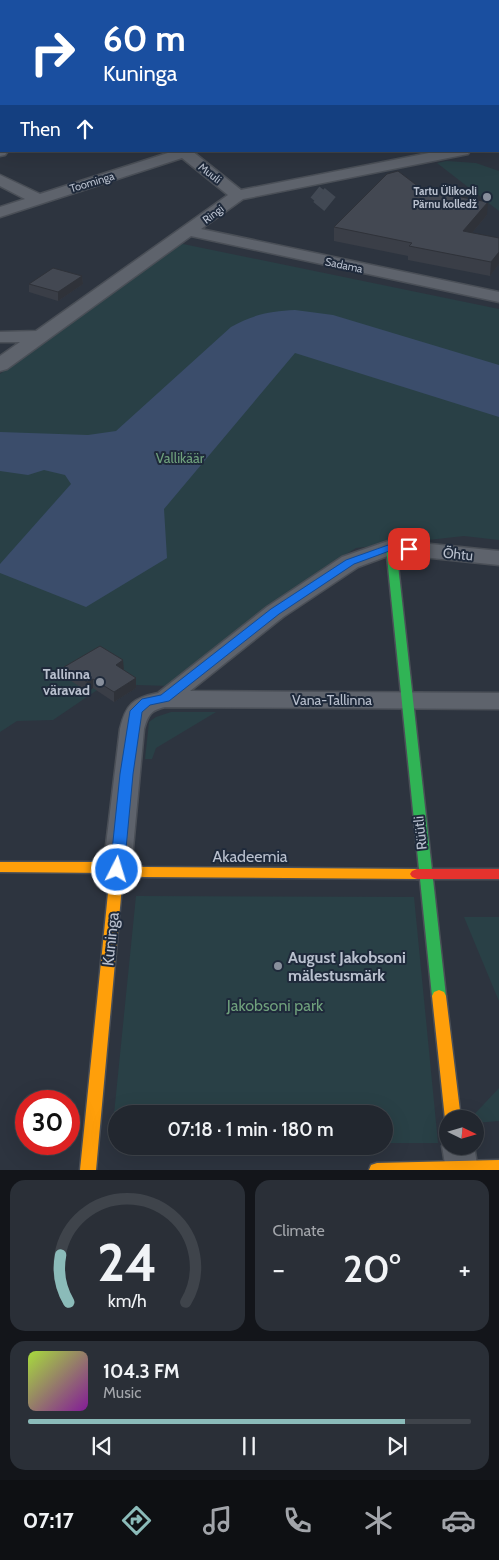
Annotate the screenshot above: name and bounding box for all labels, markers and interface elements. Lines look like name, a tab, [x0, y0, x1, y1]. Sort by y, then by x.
text: 60 m	[103, 17, 186, 60]
icon: right	[20, 20, 85, 85]
text: Kuninga	[103, 60, 177, 87]
icon: ahead	[71, 115, 99, 143]
text: Then	[20, 118, 61, 141]
street label: Muuli	[196, 160, 224, 186]
street label: Toominga	[68, 168, 117, 195]
place label: Tartu Ülikooli Pärnu kolledž	[413, 184, 478, 211]
marker: Tartu Ülikooli Pärnu kolledž	[481, 191, 493, 203]
street label: Ringi	[200, 201, 226, 227]
street label: Sadama	[324, 254, 365, 276]
park label: Vallikäär	[156, 449, 205, 467]
pin	[388, 528, 430, 570]
icon: arrive	[395, 535, 423, 563]
street label: Õhtu	[442, 543, 474, 565]
place label: Tallinna väravad	[43, 665, 90, 699]
marker: Tallinna väravad	[94, 676, 106, 688]
street label: Vana-Tallinna	[292, 691, 372, 709]
street label: Rüütli	[409, 815, 431, 851]
position arrow	[90, 843, 142, 895]
street label: Akadeemia	[213, 847, 288, 866]
street label: Kuninga	[98, 911, 123, 967]
place label: August Jakobsoni mälestusmärk	[288, 948, 406, 985]
marker: August Jakobsoni mälestusmärk	[272, 960, 284, 972]
park label: Jakobsoni park	[226, 996, 324, 1015]
speed limit sign: 30	[15, 1090, 80, 1155]
north arrow	[439, 1110, 484, 1155]
map controls	[439, 1110, 484, 1155]
text: 07:18 · 1 min · 180 m	[167, 1118, 334, 1141]
text: Climate	[273, 1221, 325, 1240]
text: 24	[97, 1231, 157, 1294]
text: 20°	[343, 1245, 401, 1292]
text: −	[273, 1252, 285, 1286]
text: +	[459, 1252, 471, 1286]
text: km/h	[108, 1290, 147, 1311]
text: 104.3 FM	[103, 1360, 179, 1383]
text: Music	[103, 1383, 141, 1402]
icon: previous	[88, 1432, 116, 1460]
icon: pause	[235, 1432, 263, 1460]
icon: next	[383, 1432, 411, 1460]
icon: directions	[119, 1503, 154, 1538]
icon: music	[200, 1503, 235, 1538]
icon: phone	[280, 1503, 315, 1538]
icon: climate	[361, 1503, 396, 1538]
icon: car	[441, 1503, 476, 1538]
text: 07:17	[23, 1507, 74, 1534]

